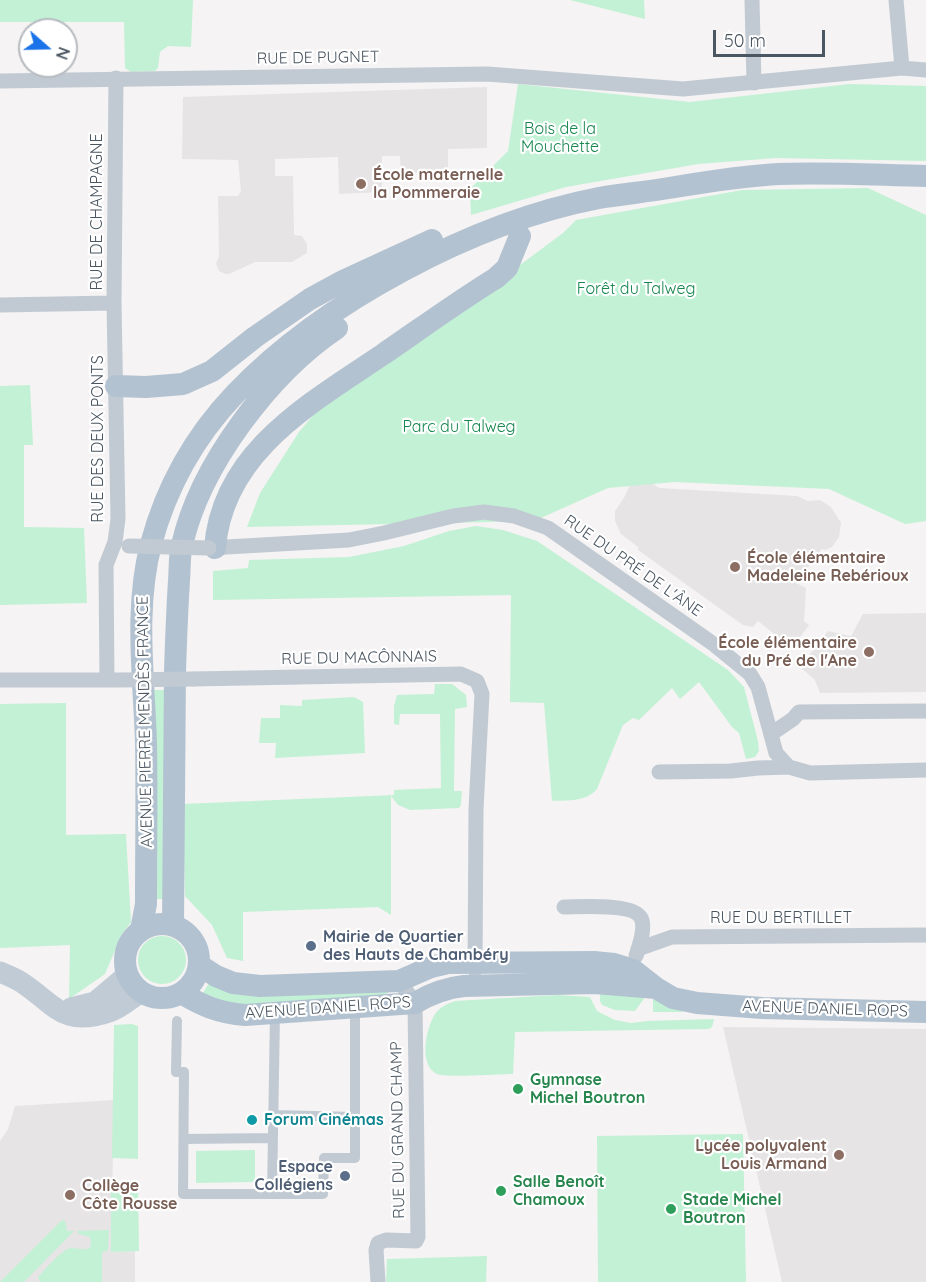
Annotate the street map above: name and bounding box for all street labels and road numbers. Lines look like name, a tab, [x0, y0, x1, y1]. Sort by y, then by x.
street label: RUE DE PUGNET	[256, 47, 380, 69]
street label: RUE DE CHAMPAGNE	[87, 133, 107, 291]
street label: RUE DES DEUX PONTS	[88, 355, 108, 523]
street label: RUE DU PRÉ DE L'ÂNE	[560, 511, 706, 621]
street label: AVENUE PIERRE MENDÈS FRANCE	[133, 596, 157, 848]
street label: RUE DU MACÔNNAIS	[281, 647, 437, 669]
street label: RUE DU BERTILLET	[710, 908, 852, 928]
street label: AVENUE DANIEL ROPS	[245, 993, 411, 1023]
street label: AVENUE DANIEL ROPS	[742, 997, 908, 1021]
street label: RUE DU GRAND CHAMP	[387, 1041, 409, 1219]

